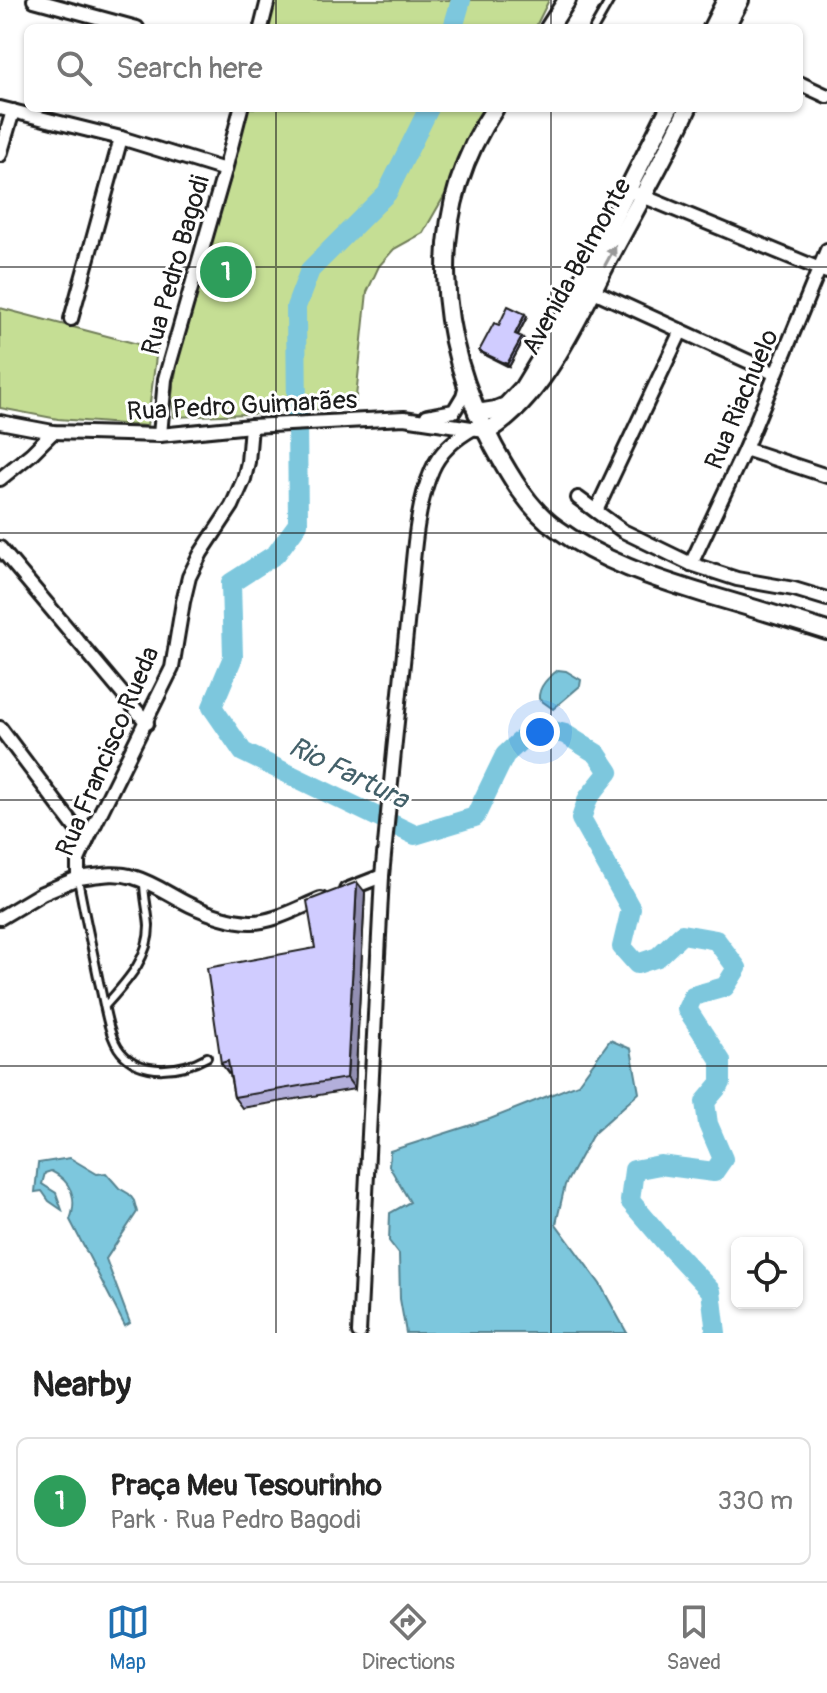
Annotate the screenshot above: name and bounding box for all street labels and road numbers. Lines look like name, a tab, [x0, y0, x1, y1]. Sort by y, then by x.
street label: Rua Pedro Bagodi	[135, 172, 217, 359]
street label: Avenida Belmonte	[515, 172, 639, 361]
street label: Rua Riachuelo	[698, 324, 786, 474]
street label: Rua Pedro Guimarães	[126, 384, 358, 428]
street label: Rua Francisco Rueda	[49, 642, 167, 861]

